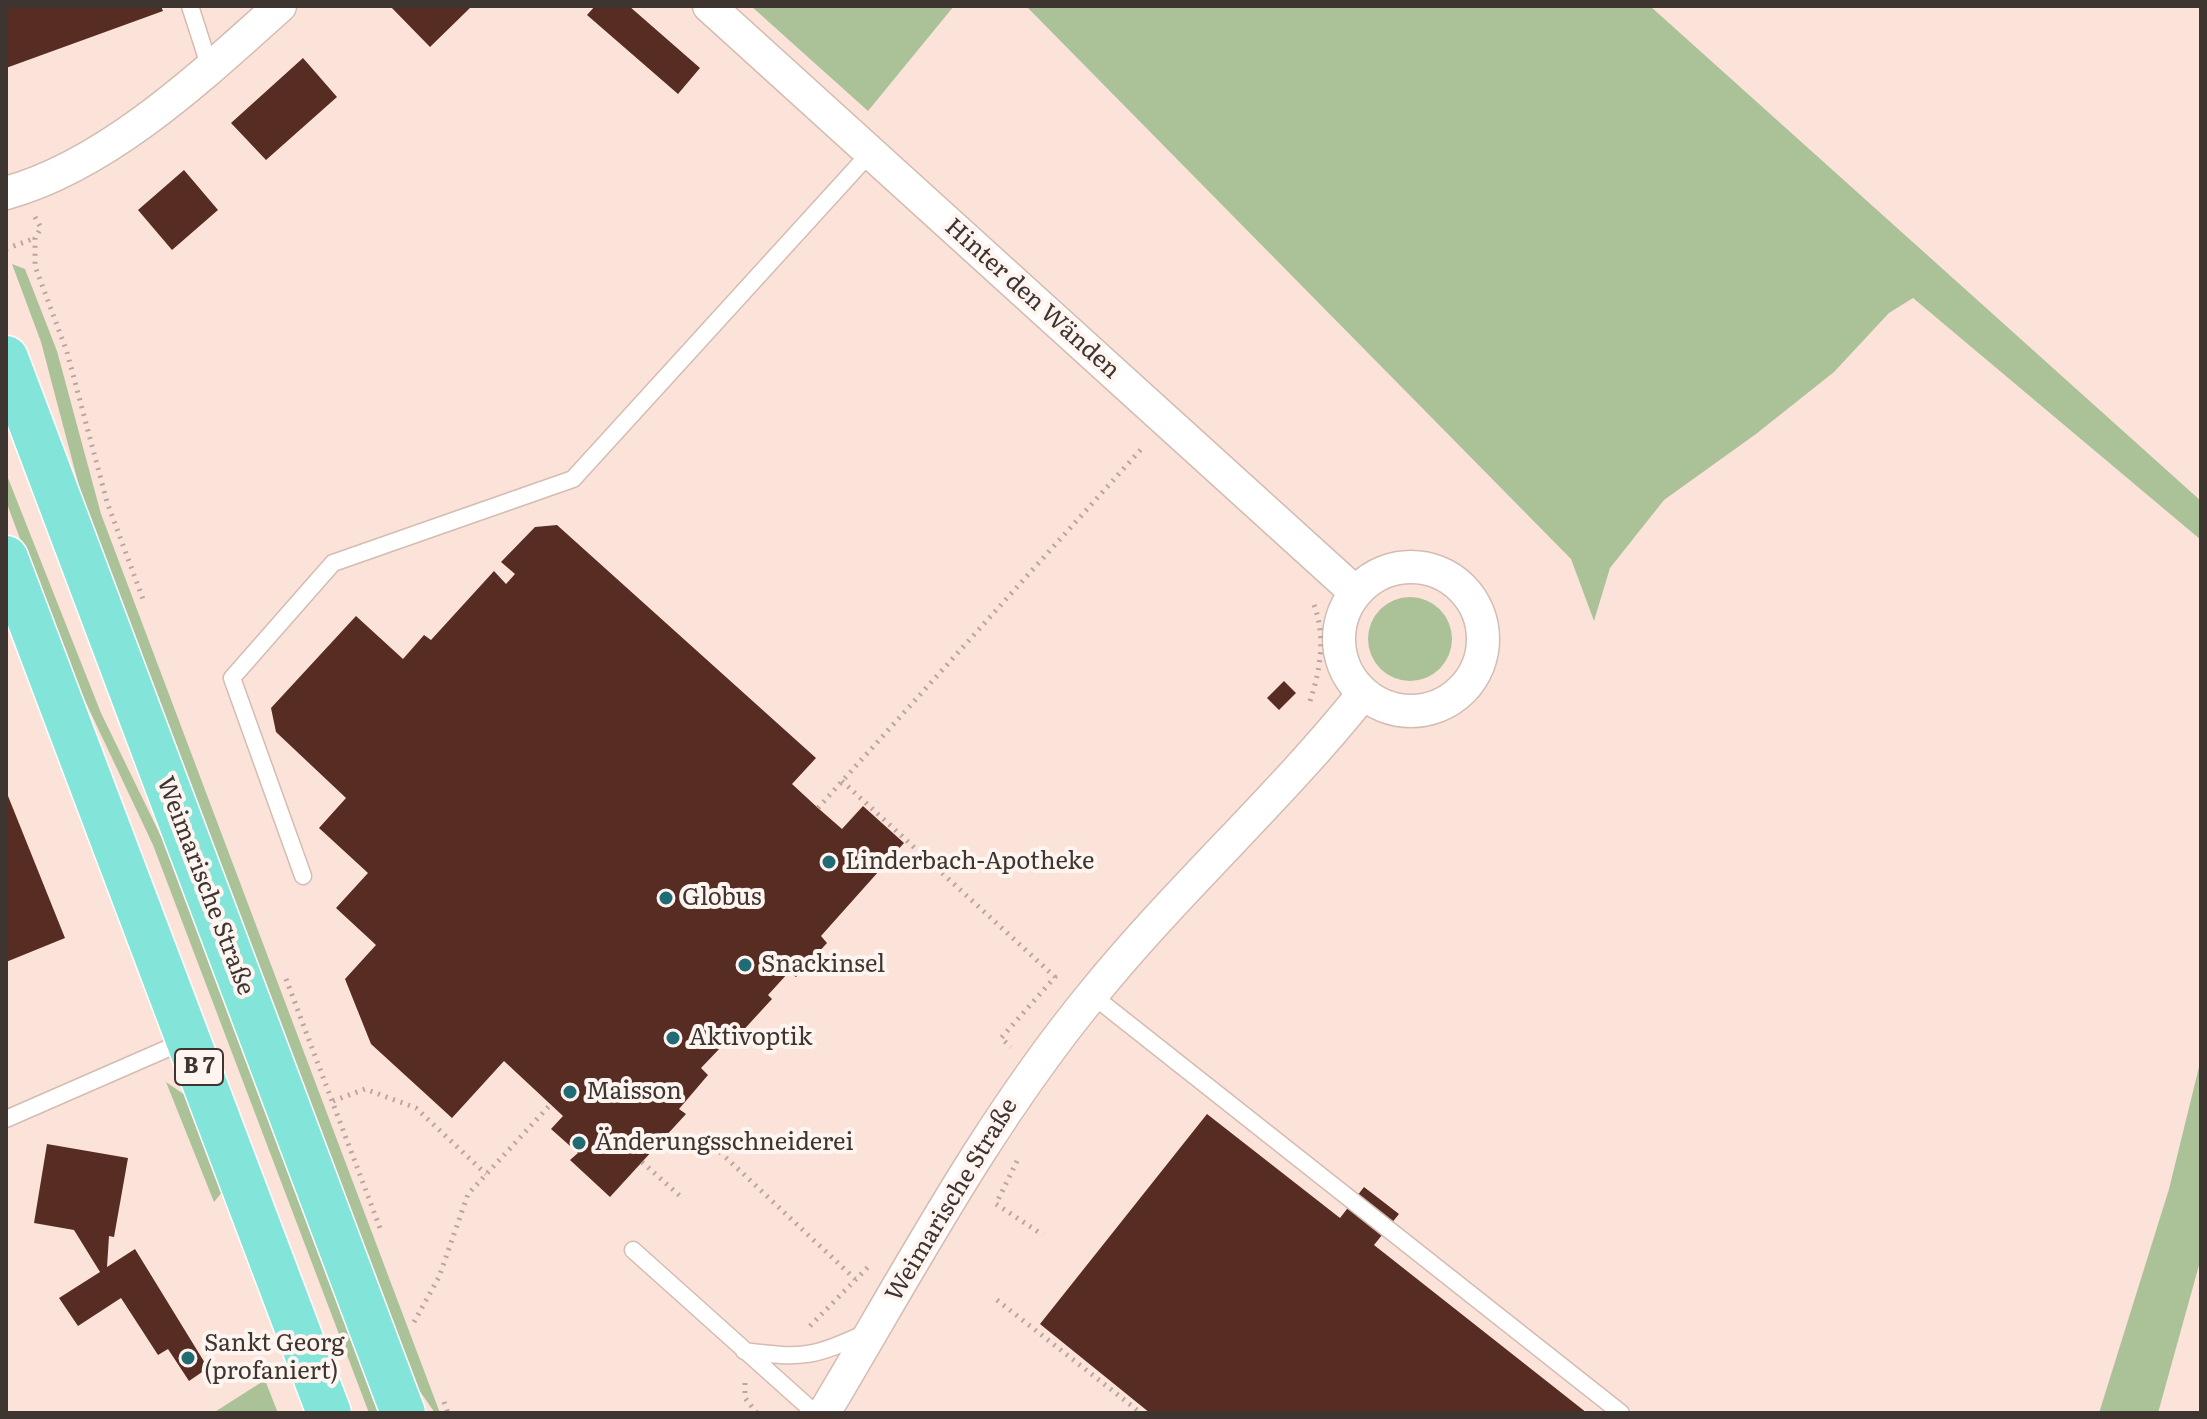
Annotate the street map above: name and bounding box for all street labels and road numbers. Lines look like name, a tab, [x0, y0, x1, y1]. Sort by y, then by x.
street label: Hinter den Wänden	[939, 213, 1125, 385]
street label: Weimarische Straße	[150, 773, 260, 999]
road number: B 7	[175, 1049, 223, 1085]
street label: Weimarische Straße	[880, 1093, 1024, 1307]

